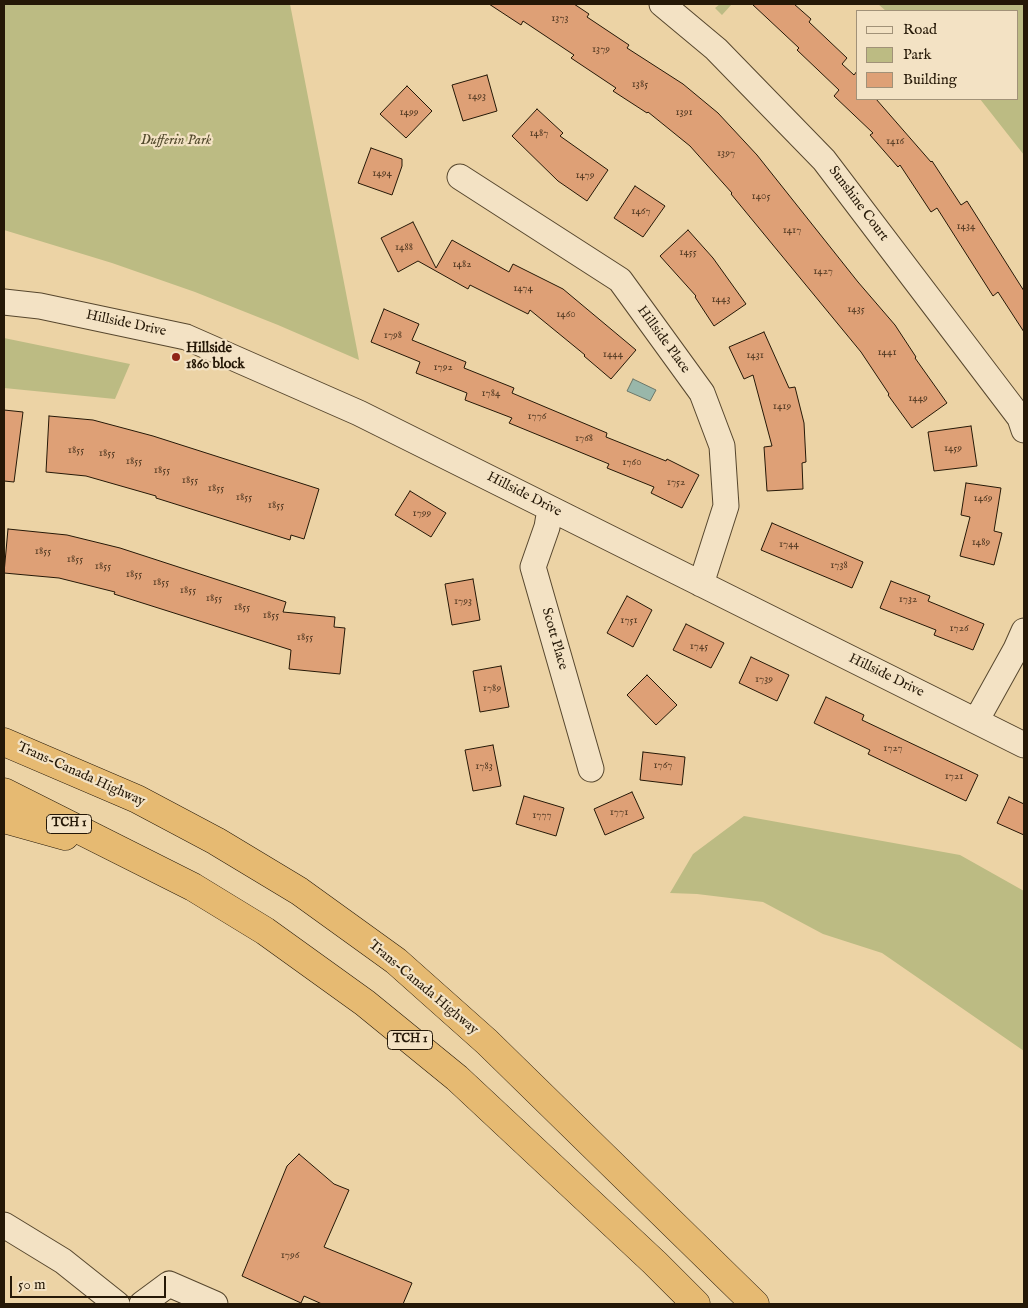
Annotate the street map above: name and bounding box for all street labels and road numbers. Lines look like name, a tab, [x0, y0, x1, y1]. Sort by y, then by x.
street label: Sunshine Court	[824, 163, 892, 245]
street label: Hillside Place	[633, 303, 693, 377]
street label: Hillside Drive	[84, 307, 168, 341]
street label: Hillside Drive	[484, 469, 564, 521]
street label: Scott Place	[537, 606, 571, 672]
street label: Hillside Drive	[846, 651, 926, 701]
street label: Trans-Canada Highway	[15, 739, 147, 811]
road number: TCH 1	[46, 814, 92, 834]
street label: Trans-Canada Highway	[365, 937, 481, 1039]
road number: TCH 1	[388, 1030, 432, 1050]

